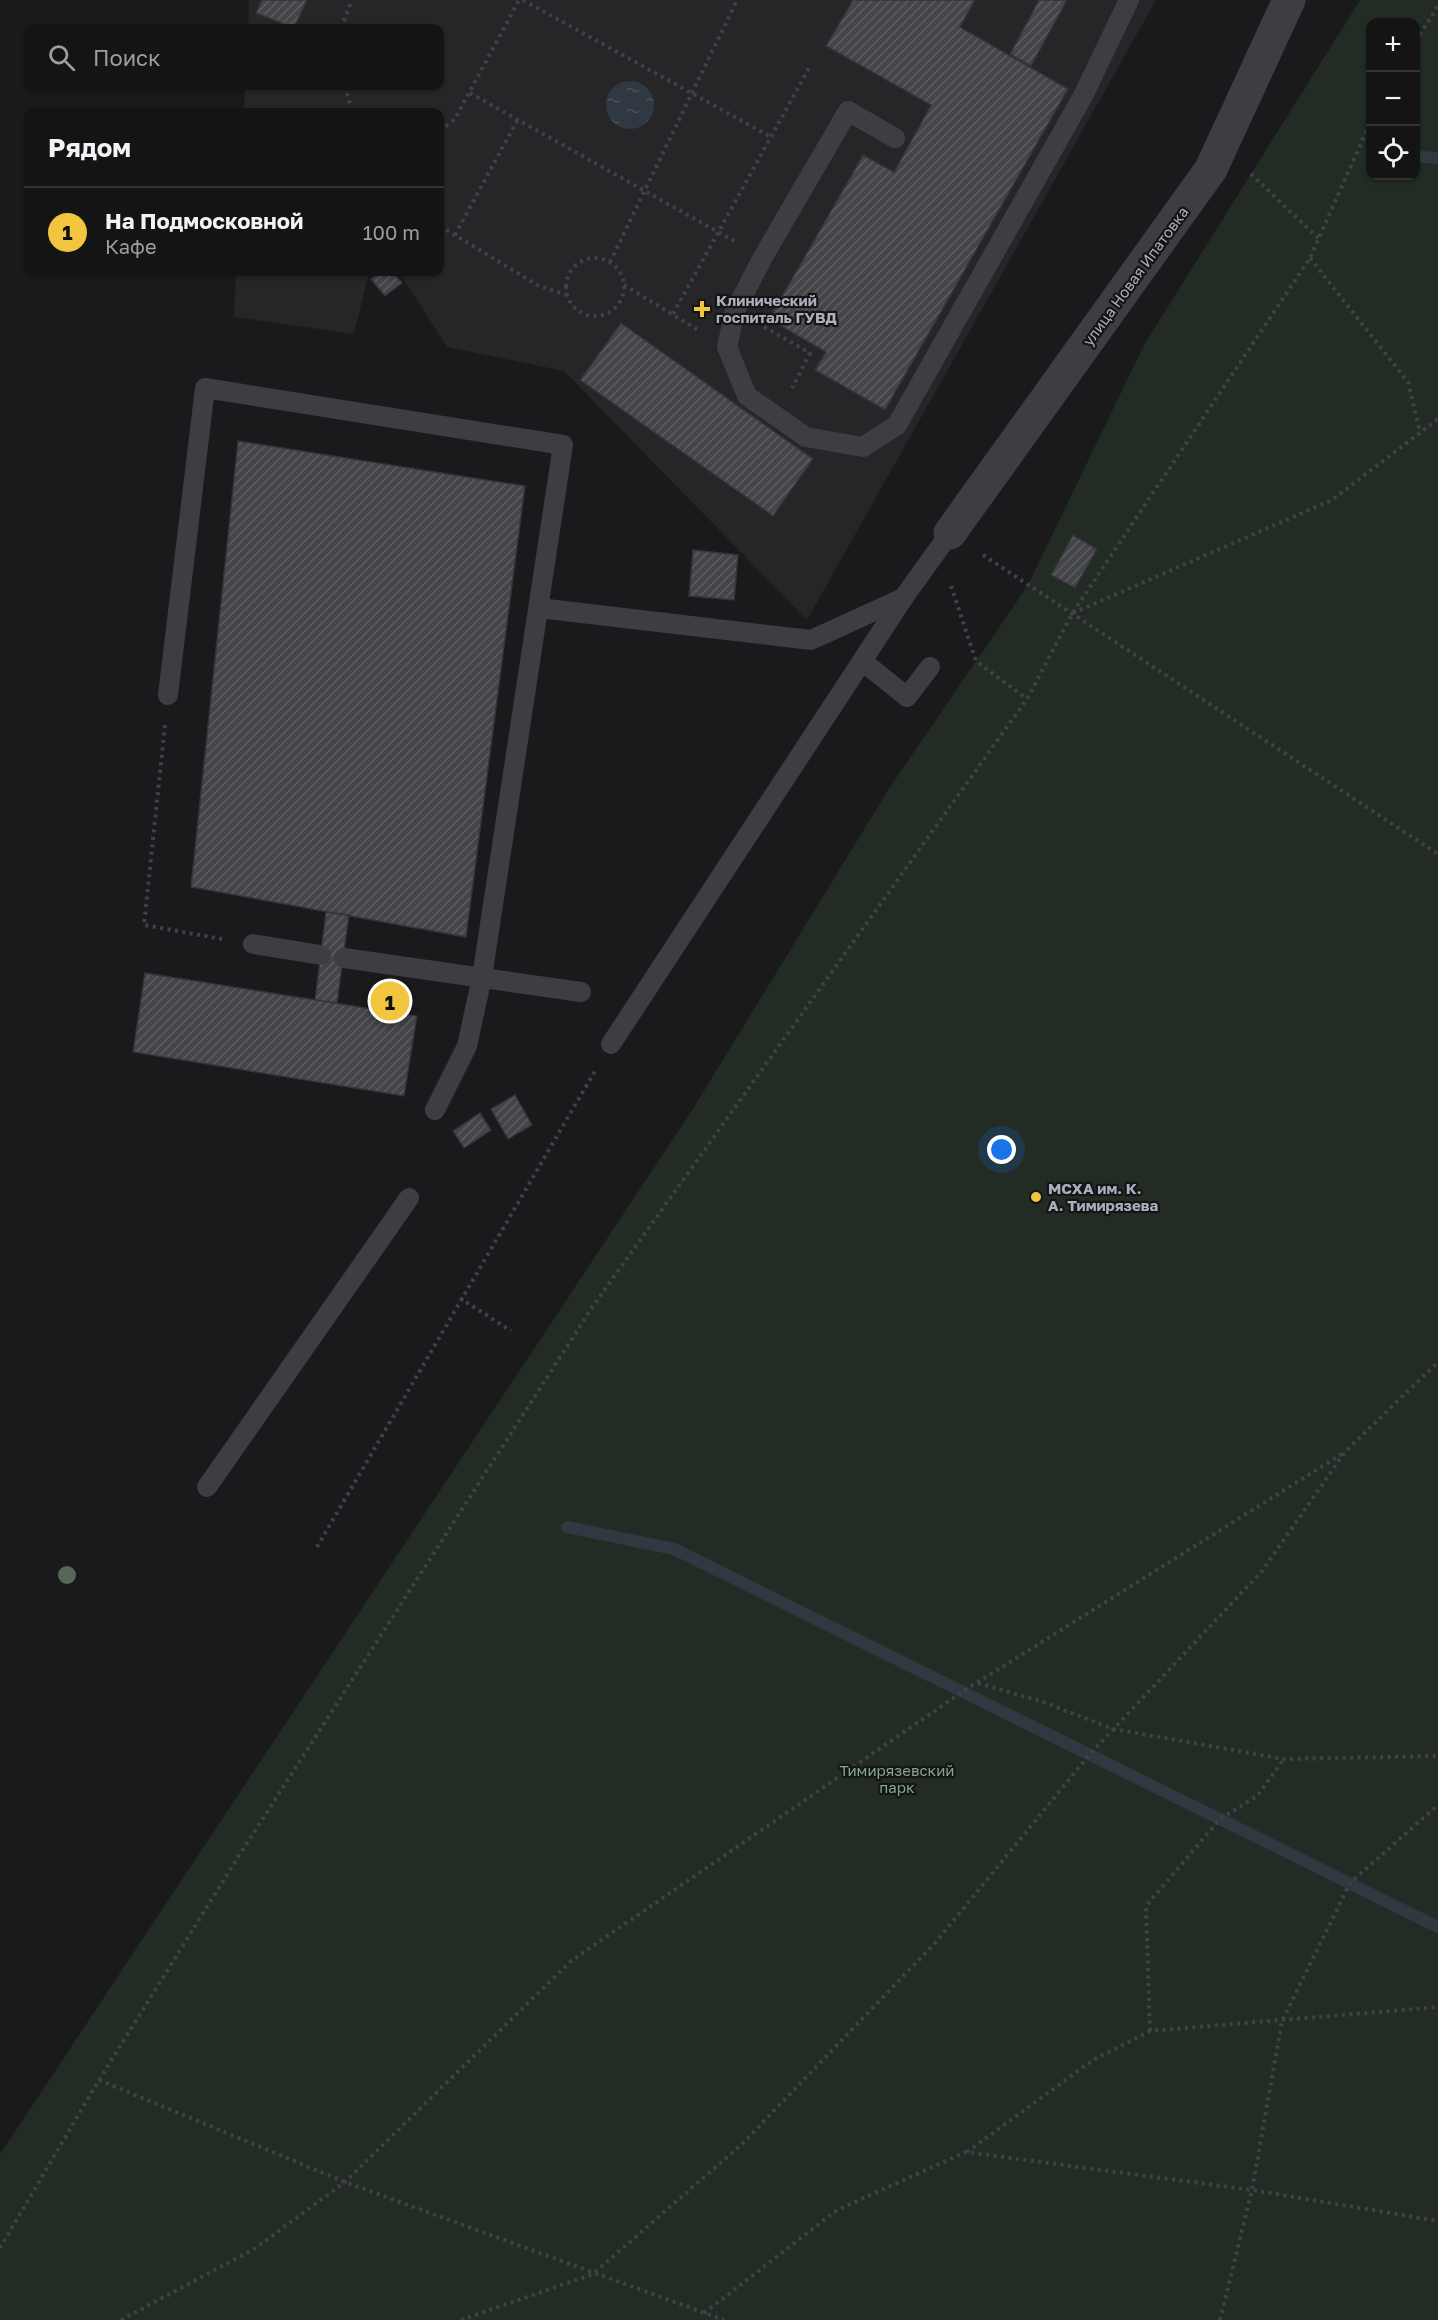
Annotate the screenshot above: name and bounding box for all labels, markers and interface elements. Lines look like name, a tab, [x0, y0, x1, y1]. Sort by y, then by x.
map controls	[1366, 18, 1420, 180]
button: +	[1366, 18, 1420, 72]
search box	[24, 24, 444, 90]
icon: search	[45, 41, 78, 74]
text: Поиск	[93, 44, 161, 71]
button: −	[1366, 72, 1420, 126]
button: locate	[1366, 126, 1420, 180]
text: Рядом	[48, 132, 131, 163]
street label: улица Новая Ипатовка	[1078, 203, 1192, 349]
text: На Подмосковной	[105, 207, 303, 234]
text: 1	[62, 220, 73, 244]
text: 100 m	[363, 220, 420, 244]
text: Кафе	[105, 234, 157, 258]
place label: Клинический госпиталь ГУВД	[716, 291, 837, 326]
marker: Клинический госпиталь ГУВД	[693, 300, 711, 318]
pin: 1	[370, 978, 410, 1024]
your location	[987, 1135, 1016, 1164]
place label: МСХА им. К. А. Тимирязева	[1048, 1179, 1158, 1214]
marker: МСХА им. К. А. Тимирязева	[1029, 1190, 1043, 1204]
park label: Тимирязевский парк	[840, 1761, 954, 1796]

